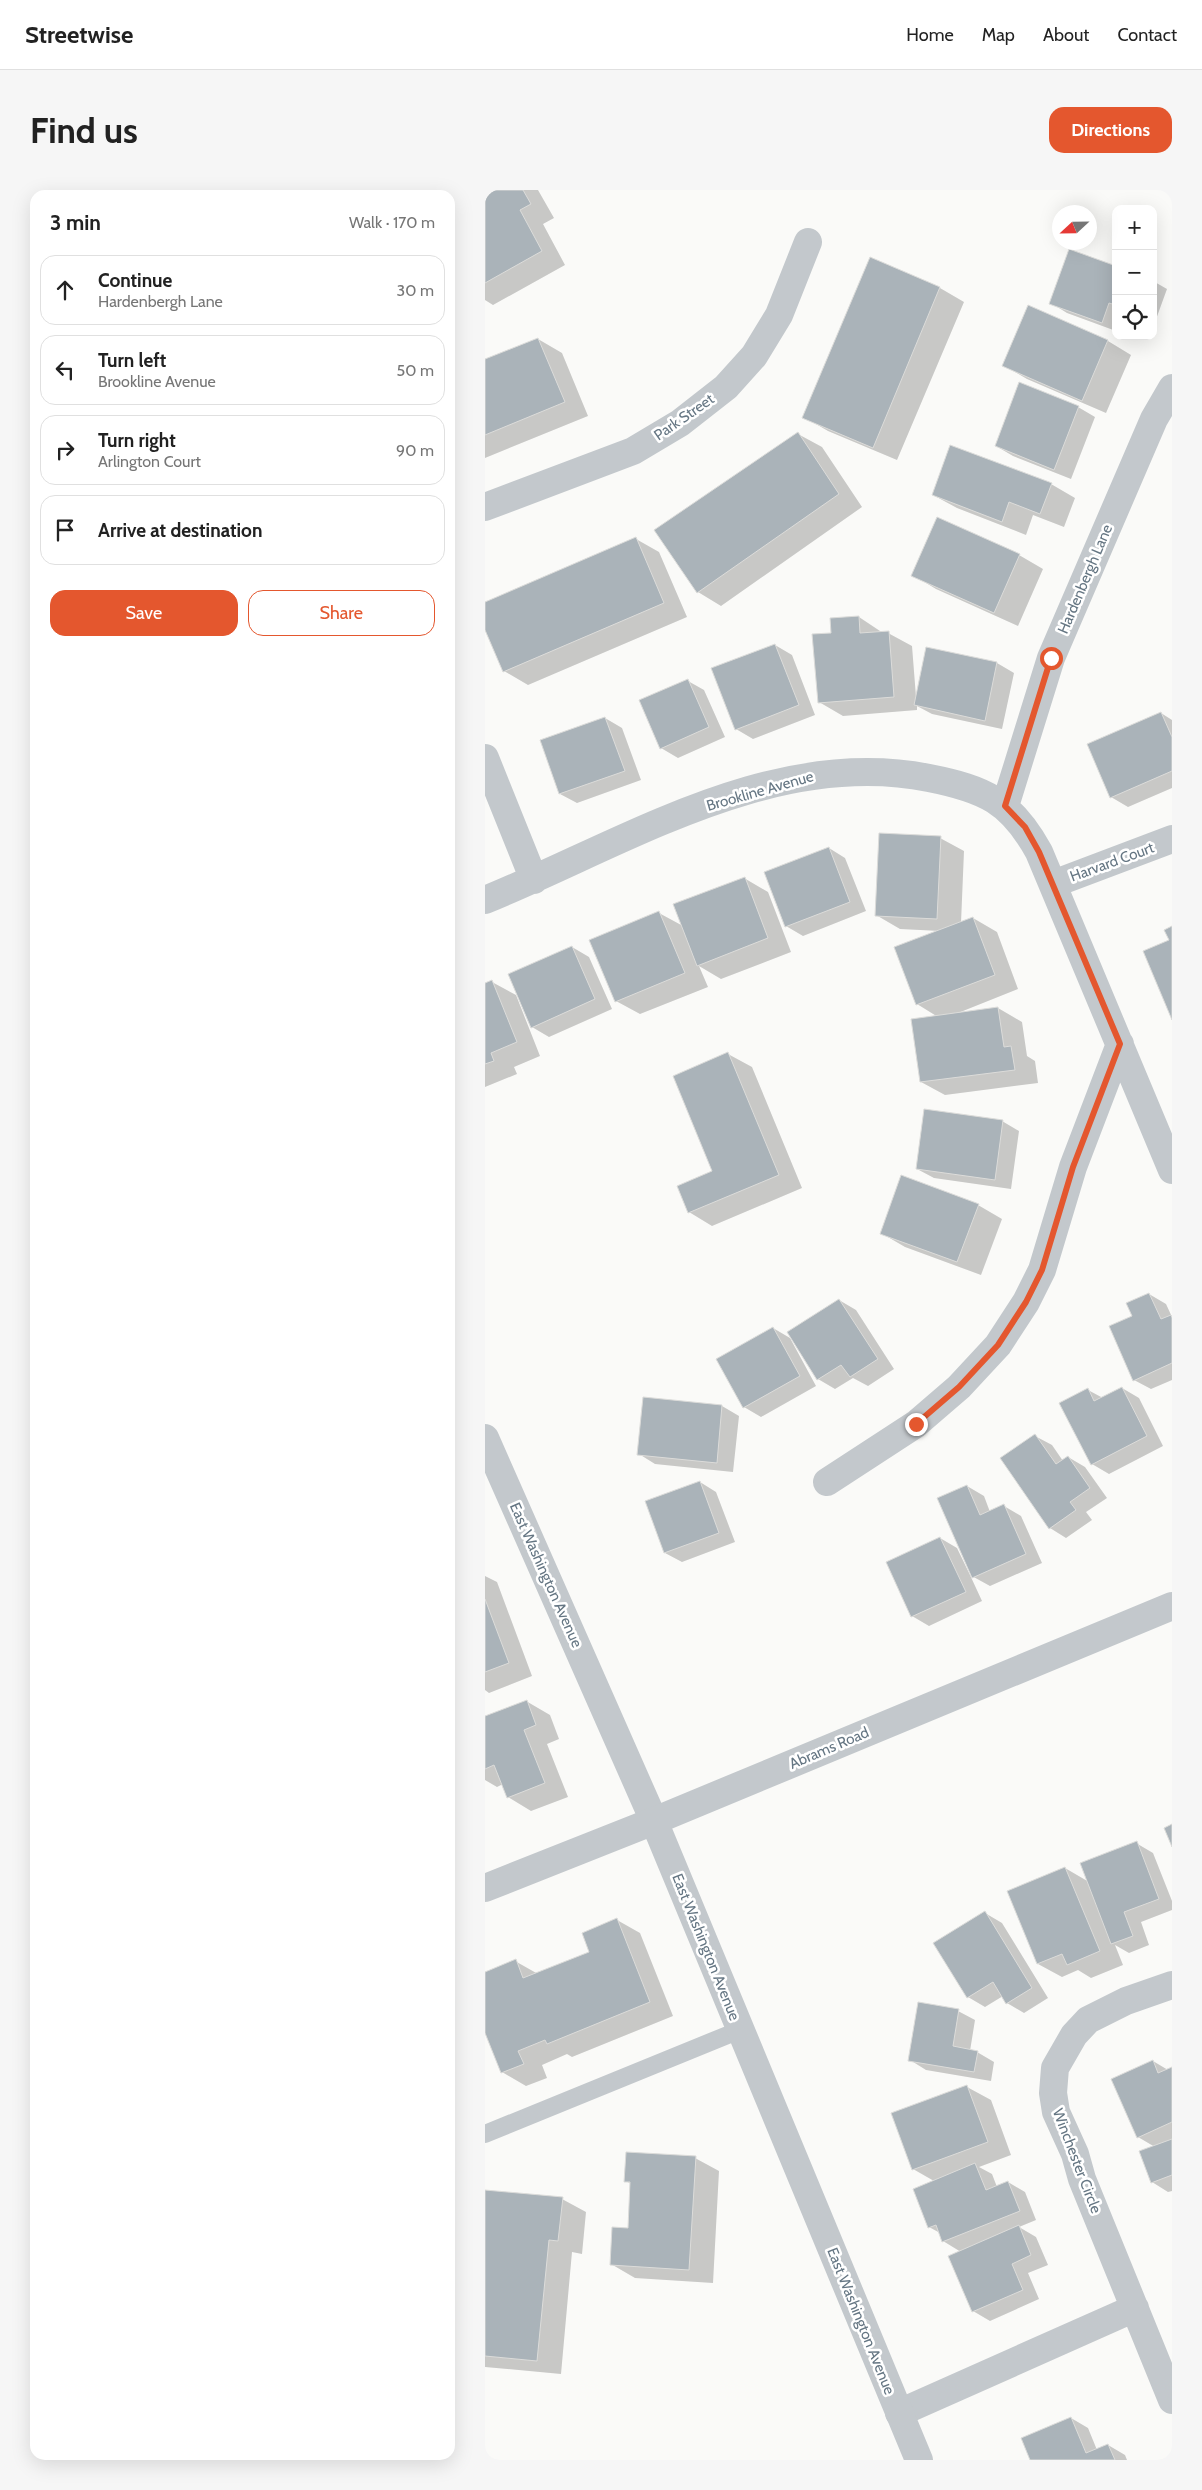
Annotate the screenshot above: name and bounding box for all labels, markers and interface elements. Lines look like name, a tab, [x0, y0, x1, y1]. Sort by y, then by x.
text: Streetwise	[25, 20, 133, 49]
text: Home	[906, 24, 954, 46]
text: Map	[982, 24, 1015, 46]
text: About	[1043, 24, 1089, 46]
text: Contact	[1117, 24, 1177, 46]
button: Directions	[1049, 107, 1172, 153]
text: Find us	[30, 109, 138, 152]
north arrow	[1052, 205, 1097, 250]
map controls	[1112, 205, 1157, 340]
button: +	[1112, 205, 1157, 250]
text: 3 min	[50, 210, 101, 235]
text: Walk · 170 m	[349, 213, 435, 232]
button: −	[1112, 250, 1157, 295]
text: Continue	[98, 269, 172, 292]
icon: ahead	[51, 276, 79, 304]
text: 30 m	[397, 281, 434, 300]
text: Hardenbergh Lane	[98, 292, 223, 311]
button: locate	[1112, 295, 1157, 340]
text: Turn left	[98, 349, 166, 372]
icon: left	[51, 356, 79, 384]
text: 50 m	[397, 361, 434, 380]
text: Brookline Avenue	[98, 372, 216, 391]
street label: Park Street	[651, 390, 717, 444]
text: Turn right	[98, 429, 176, 452]
icon: right	[51, 436, 79, 464]
text: 90 m	[396, 441, 434, 460]
text: Arlington Court	[98, 452, 201, 471]
icon: arrive	[51, 516, 79, 544]
text: Arrive at destination	[98, 519, 262, 542]
street label: Hardenbergh Lane	[1054, 521, 1116, 636]
button: Save	[50, 590, 238, 636]
button: Share	[248, 590, 435, 636]
route start	[1040, 647, 1063, 670]
street label: Brookline Avenue	[704, 767, 816, 815]
street label: Harvard Court	[1068, 838, 1156, 886]
route end	[905, 1413, 928, 1436]
street label: East Washington Avenue	[506, 1500, 586, 1651]
street label: Abrams Road	[787, 1723, 871, 1773]
street label: East Washington Avenue	[668, 1871, 744, 2023]
street label: Winchester Circle	[1049, 2106, 1105, 2216]
street label: East Washington Avenue	[823, 2245, 899, 2397]

